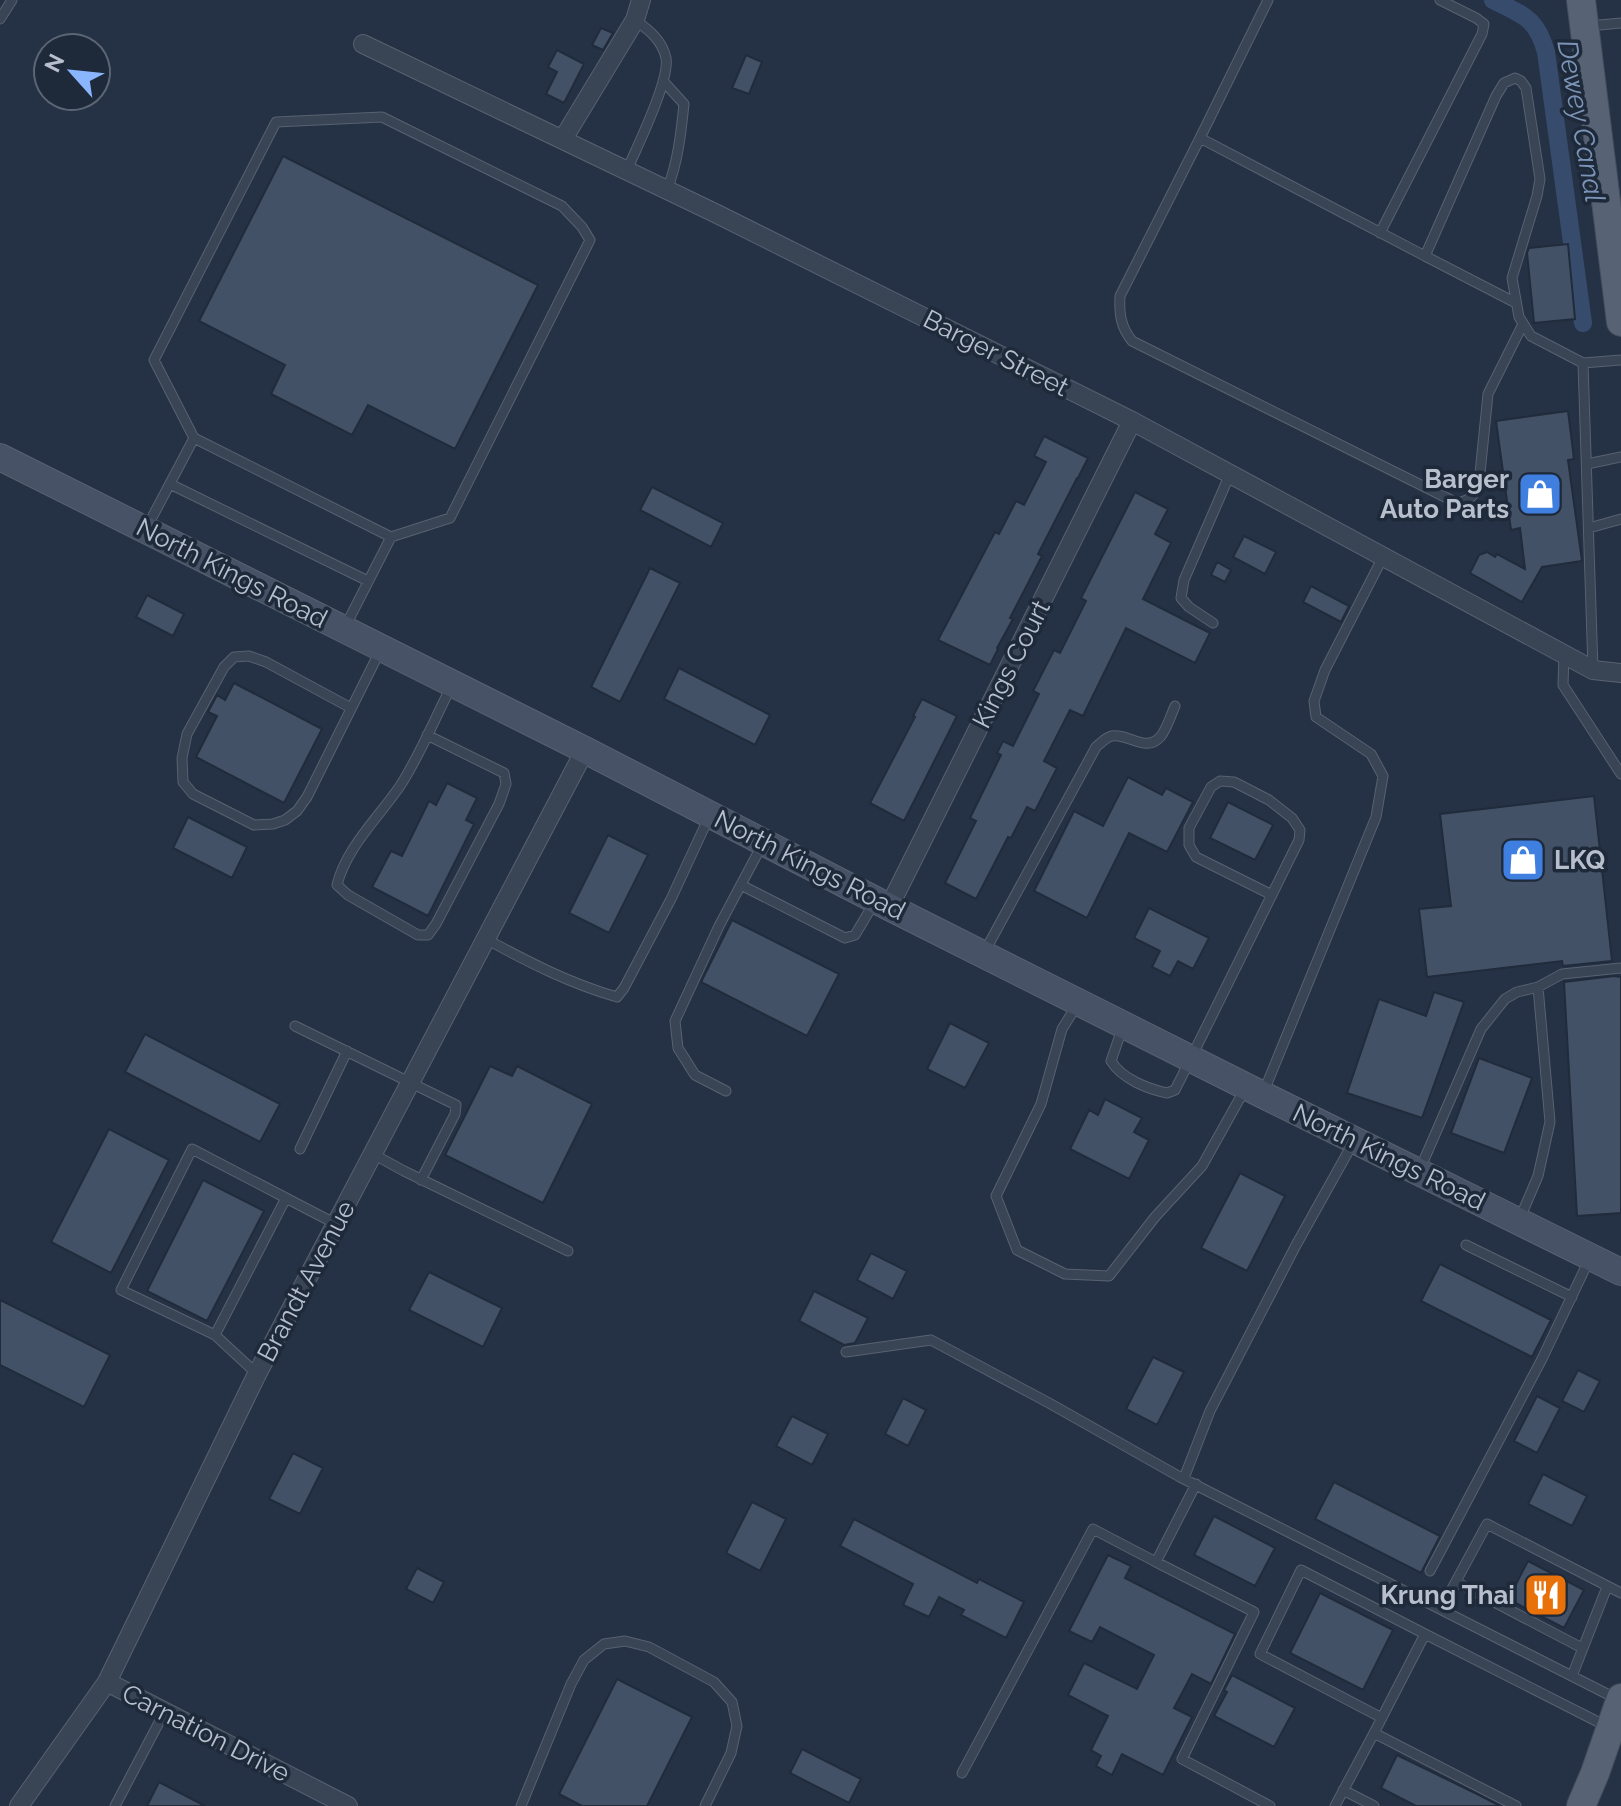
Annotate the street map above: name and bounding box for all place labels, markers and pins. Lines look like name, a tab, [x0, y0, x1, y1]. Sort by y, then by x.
place label: Barger Auto Parts	[1380, 464, 1509, 524]
shop icon: Barger Auto Parts	[1516, 470, 1564, 518]
shop icon: LKQ	[1499, 836, 1547, 884]
place label: LKQ	[1554, 845, 1605, 875]
restaurant icon: Krung Thai	[1522, 1571, 1570, 1619]
place label: Krung Thai	[1380, 1580, 1515, 1610]

